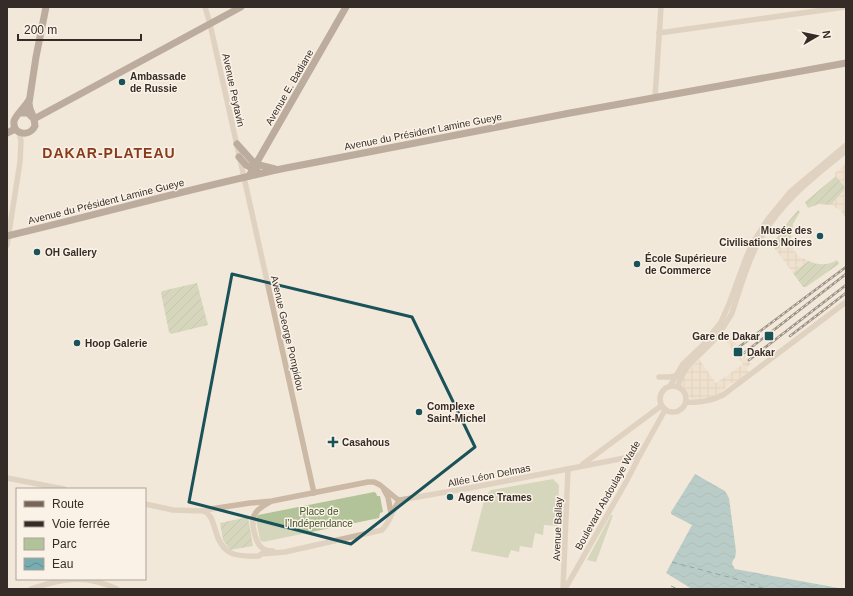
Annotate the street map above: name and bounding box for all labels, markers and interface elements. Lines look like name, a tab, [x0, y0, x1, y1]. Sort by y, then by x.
scale bar	[18, 16, 141, 42]
north arrow	[797, 16, 837, 56]
text: 200 m	[24, 23, 57, 37]
text: N	[820, 30, 833, 39]
street label: Avenue E. Badiane	[263, 47, 316, 127]
street label: Avenue Peytavin	[220, 52, 247, 128]
place label: Ambassade de Russie	[130, 71, 187, 94]
marker: Ambassade de Russie	[117, 77, 127, 87]
street label: Avenue du Président Lamine Gueye	[343, 111, 503, 152]
district label: DAKAR-PLATEAU	[42, 145, 176, 161]
street label: Avenue du Président Lamine Gueye	[27, 177, 186, 226]
place label: Musée des Civilisations Noires	[719, 225, 812, 248]
marker: Musée des Civilisations Noires	[815, 231, 825, 241]
marker: OH Gallery	[32, 247, 42, 257]
place label: OH Gallery	[45, 247, 97, 258]
place label: École Supérieure de Commerce	[645, 252, 727, 276]
marker: École Supérieure de Commerce	[632, 259, 642, 269]
street label: Avenue George Pompidou	[269, 275, 306, 392]
marker: Gare de Dakar	[763, 330, 775, 342]
place label: Gare de Dakar	[692, 331, 760, 342]
marker: Hoop Galerie	[72, 338, 82, 348]
place label: Hoop Galerie	[85, 338, 148, 349]
marker: Dakar	[732, 346, 744, 358]
place label: Dakar	[747, 347, 775, 358]
place label: Complexe Saint-Michel	[427, 401, 486, 424]
marker: Complexe Saint-Michel	[414, 407, 424, 417]
marker: Casahous	[327, 436, 339, 448]
place label: Casahous	[342, 437, 390, 448]
street label: Boulevard Abdoulaye Wade	[573, 438, 642, 552]
street label: Allée Léon Delmas	[447, 462, 531, 489]
legend	[16, 488, 146, 580]
marker: Agence Trames	[445, 492, 455, 502]
place label: Agence Trames	[458, 492, 532, 503]
text: Route	[52, 497, 84, 511]
street label: Avenue Ballay	[551, 497, 564, 561]
park label: Place de l’Indépendance	[285, 506, 353, 529]
text: Voie ferrée	[52, 517, 110, 531]
text: Parc	[52, 537, 77, 551]
text: Eau	[52, 557, 73, 571]

